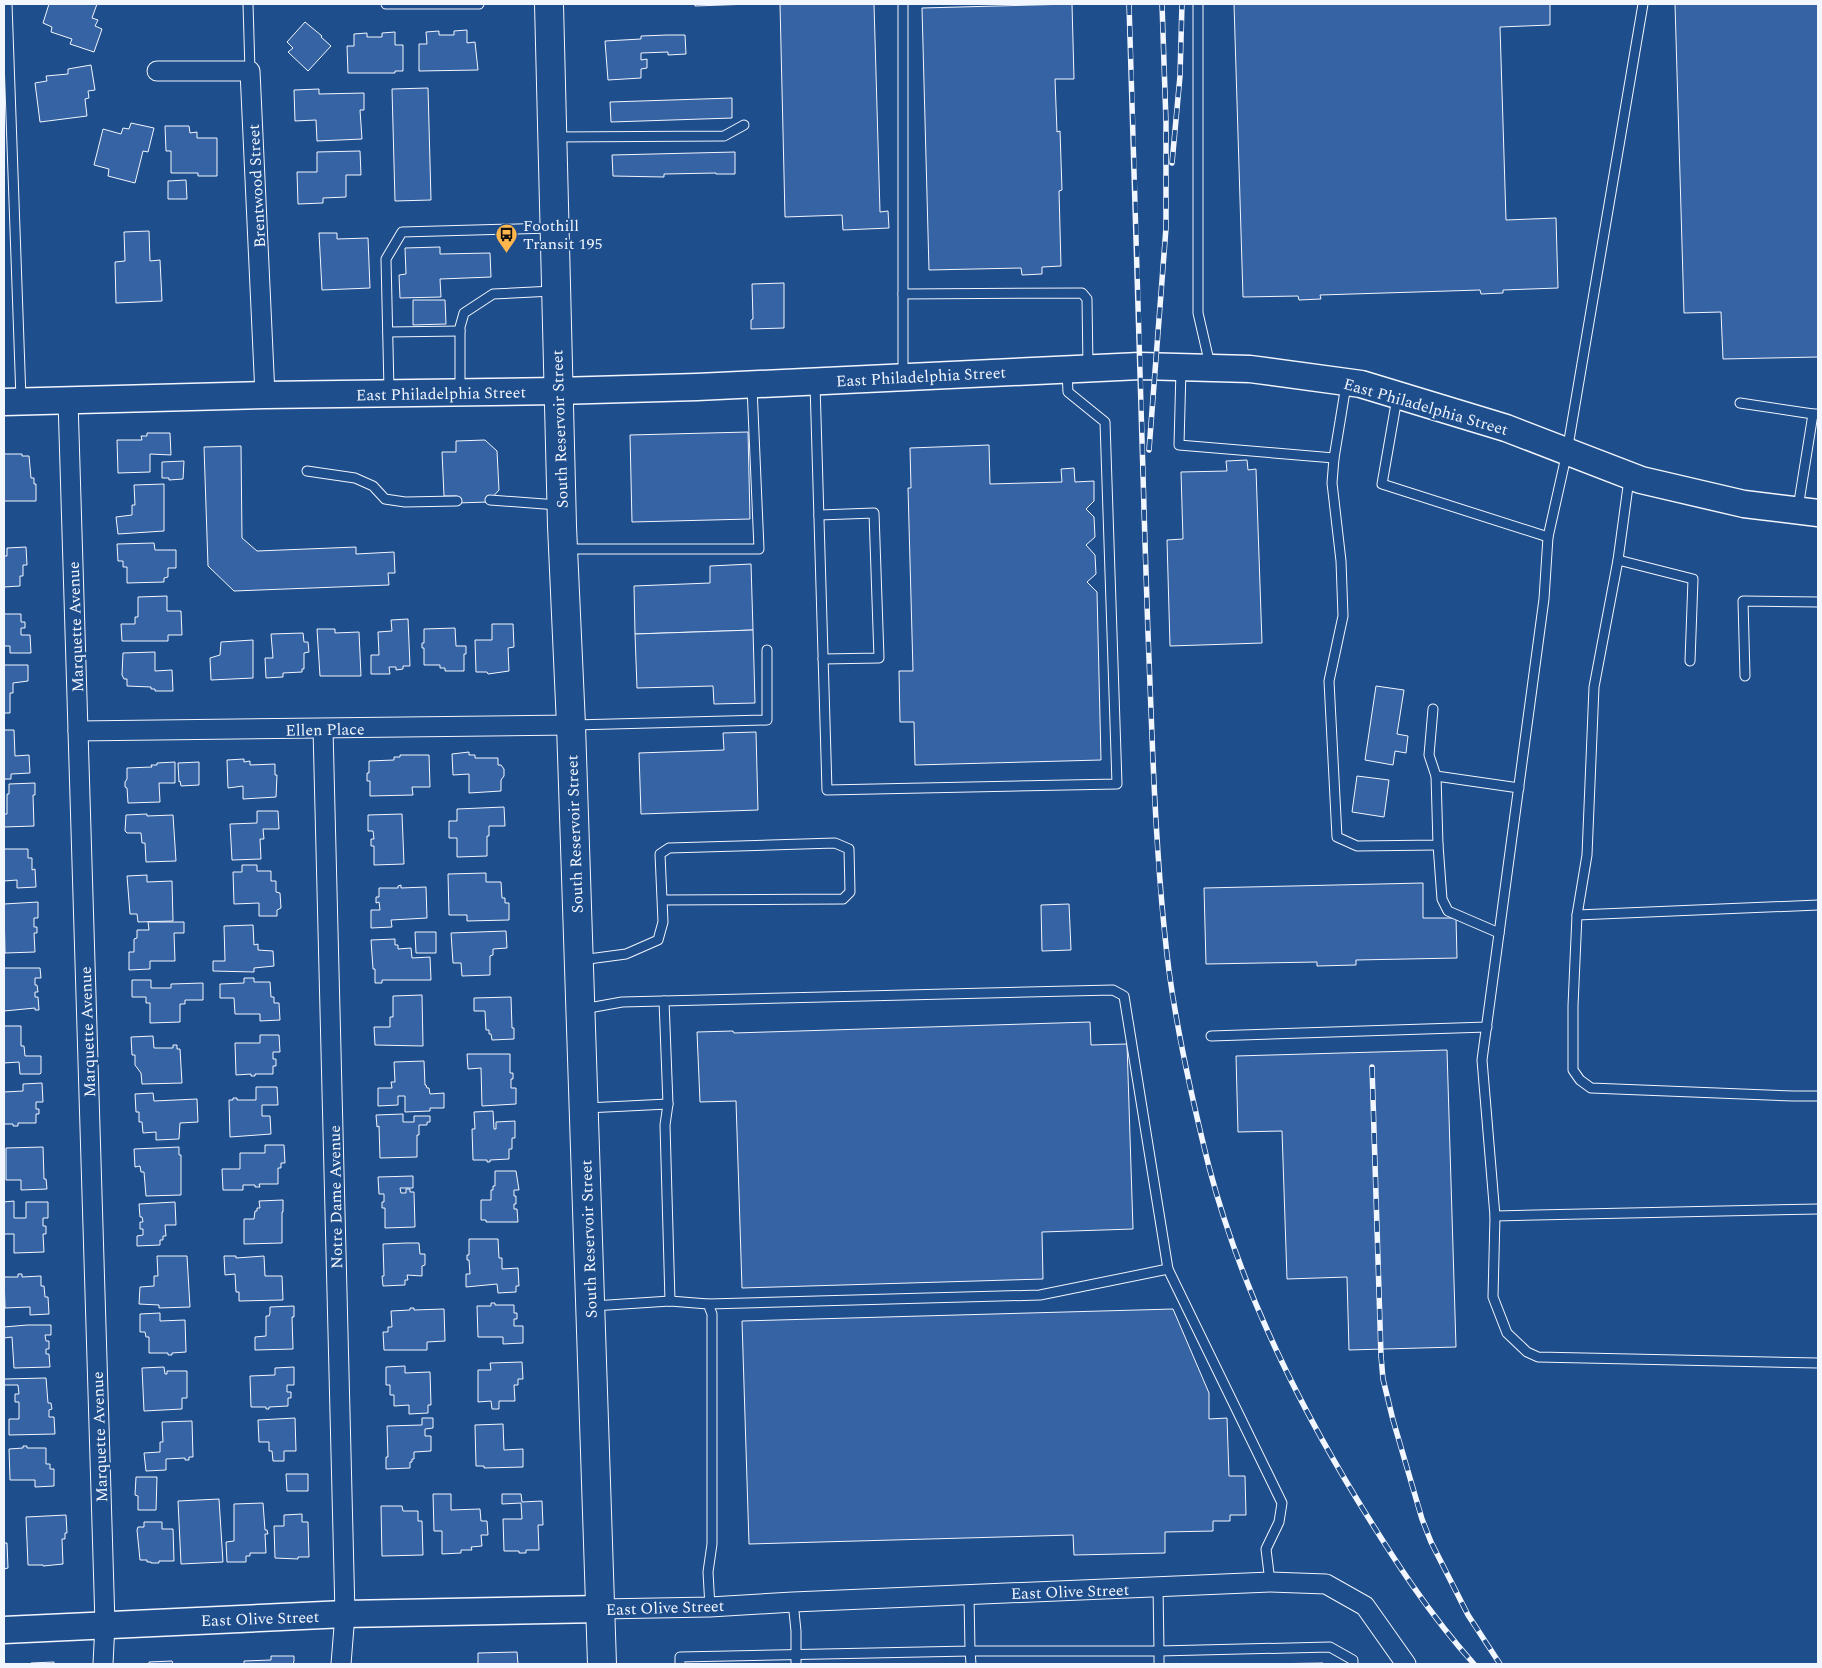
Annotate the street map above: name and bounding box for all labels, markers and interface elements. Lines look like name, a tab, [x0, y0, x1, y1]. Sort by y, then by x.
street label: Brentwood Street	[242, 123, 272, 249]
place label: Foothill Transit 195	[523, 214, 603, 256]
bus stop icon: Foothill Transit 195	[495, 222, 519, 253]
street label: South Reservoir Street	[545, 349, 575, 509]
street label: East Philadelphia Street	[835, 361, 1007, 393]
street label: East Philadelphia Street	[1341, 372, 1511, 442]
street label: East Philadelphia Street	[356, 381, 527, 407]
street label: Marquette Avenue	[62, 561, 90, 693]
street label: Ellen Place	[285, 717, 365, 743]
street label: South Reservoir Street	[560, 754, 590, 914]
street label: Marquette Avenue	[74, 966, 102, 1098]
street label: Notre Dame Avenue	[323, 1125, 349, 1269]
street label: South Reservoir Street	[574, 1159, 604, 1319]
street label: Marquette Avenue	[86, 1371, 114, 1503]
street label: East Olive Street	[1010, 1578, 1130, 1606]
street label: East Olive Street	[605, 1594, 725, 1622]
street label: East Olive Street	[200, 1605, 320, 1633]

